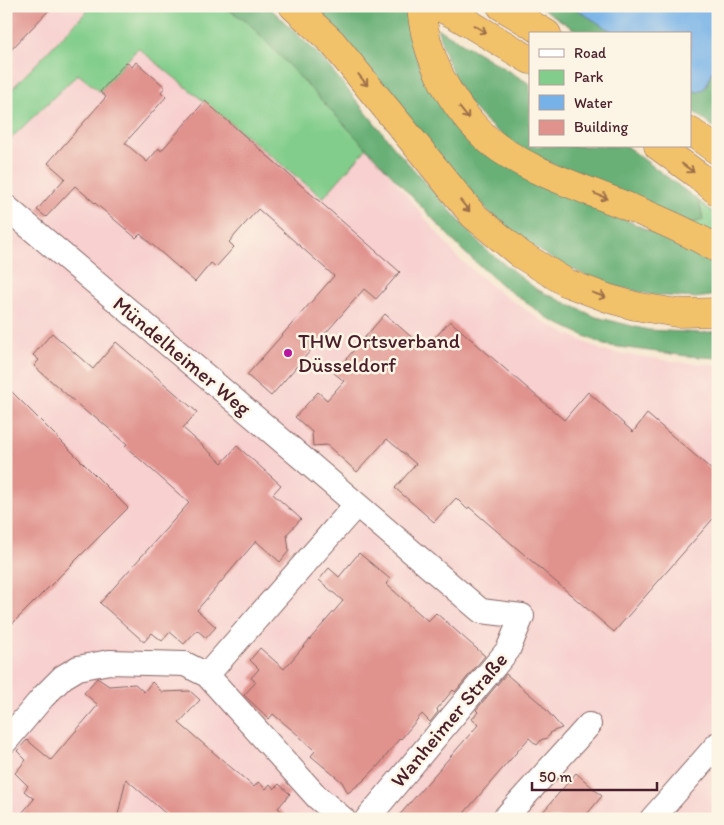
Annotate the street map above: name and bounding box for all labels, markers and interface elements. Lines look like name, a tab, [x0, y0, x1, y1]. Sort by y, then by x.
one-way arrow	[472, 25, 486, 35]
legend	[529, 32, 692, 148]
text: Road	[574, 44, 607, 62]
text: Park	[574, 68, 604, 86]
one-way arrow	[358, 73, 369, 86]
text: Water	[574, 94, 613, 112]
one-way arrow	[458, 106, 469, 119]
text: Building	[574, 118, 628, 136]
one-way arrow	[681, 163, 695, 173]
one-way arrow	[593, 192, 608, 201]
one-way arrow	[460, 199, 471, 212]
street label: Mündelheimer Weg	[108, 291, 257, 421]
one-way arrow	[591, 291, 606, 300]
place label: THW Ortsverband Düsseldorf	[298, 328, 460, 377]
marker: THW Ortsverband Düsseldorf	[282, 347, 294, 359]
street label: Wanheimer Straße	[385, 647, 512, 792]
scale bar	[532, 760, 656, 792]
text: 50 m	[539, 768, 572, 786]

